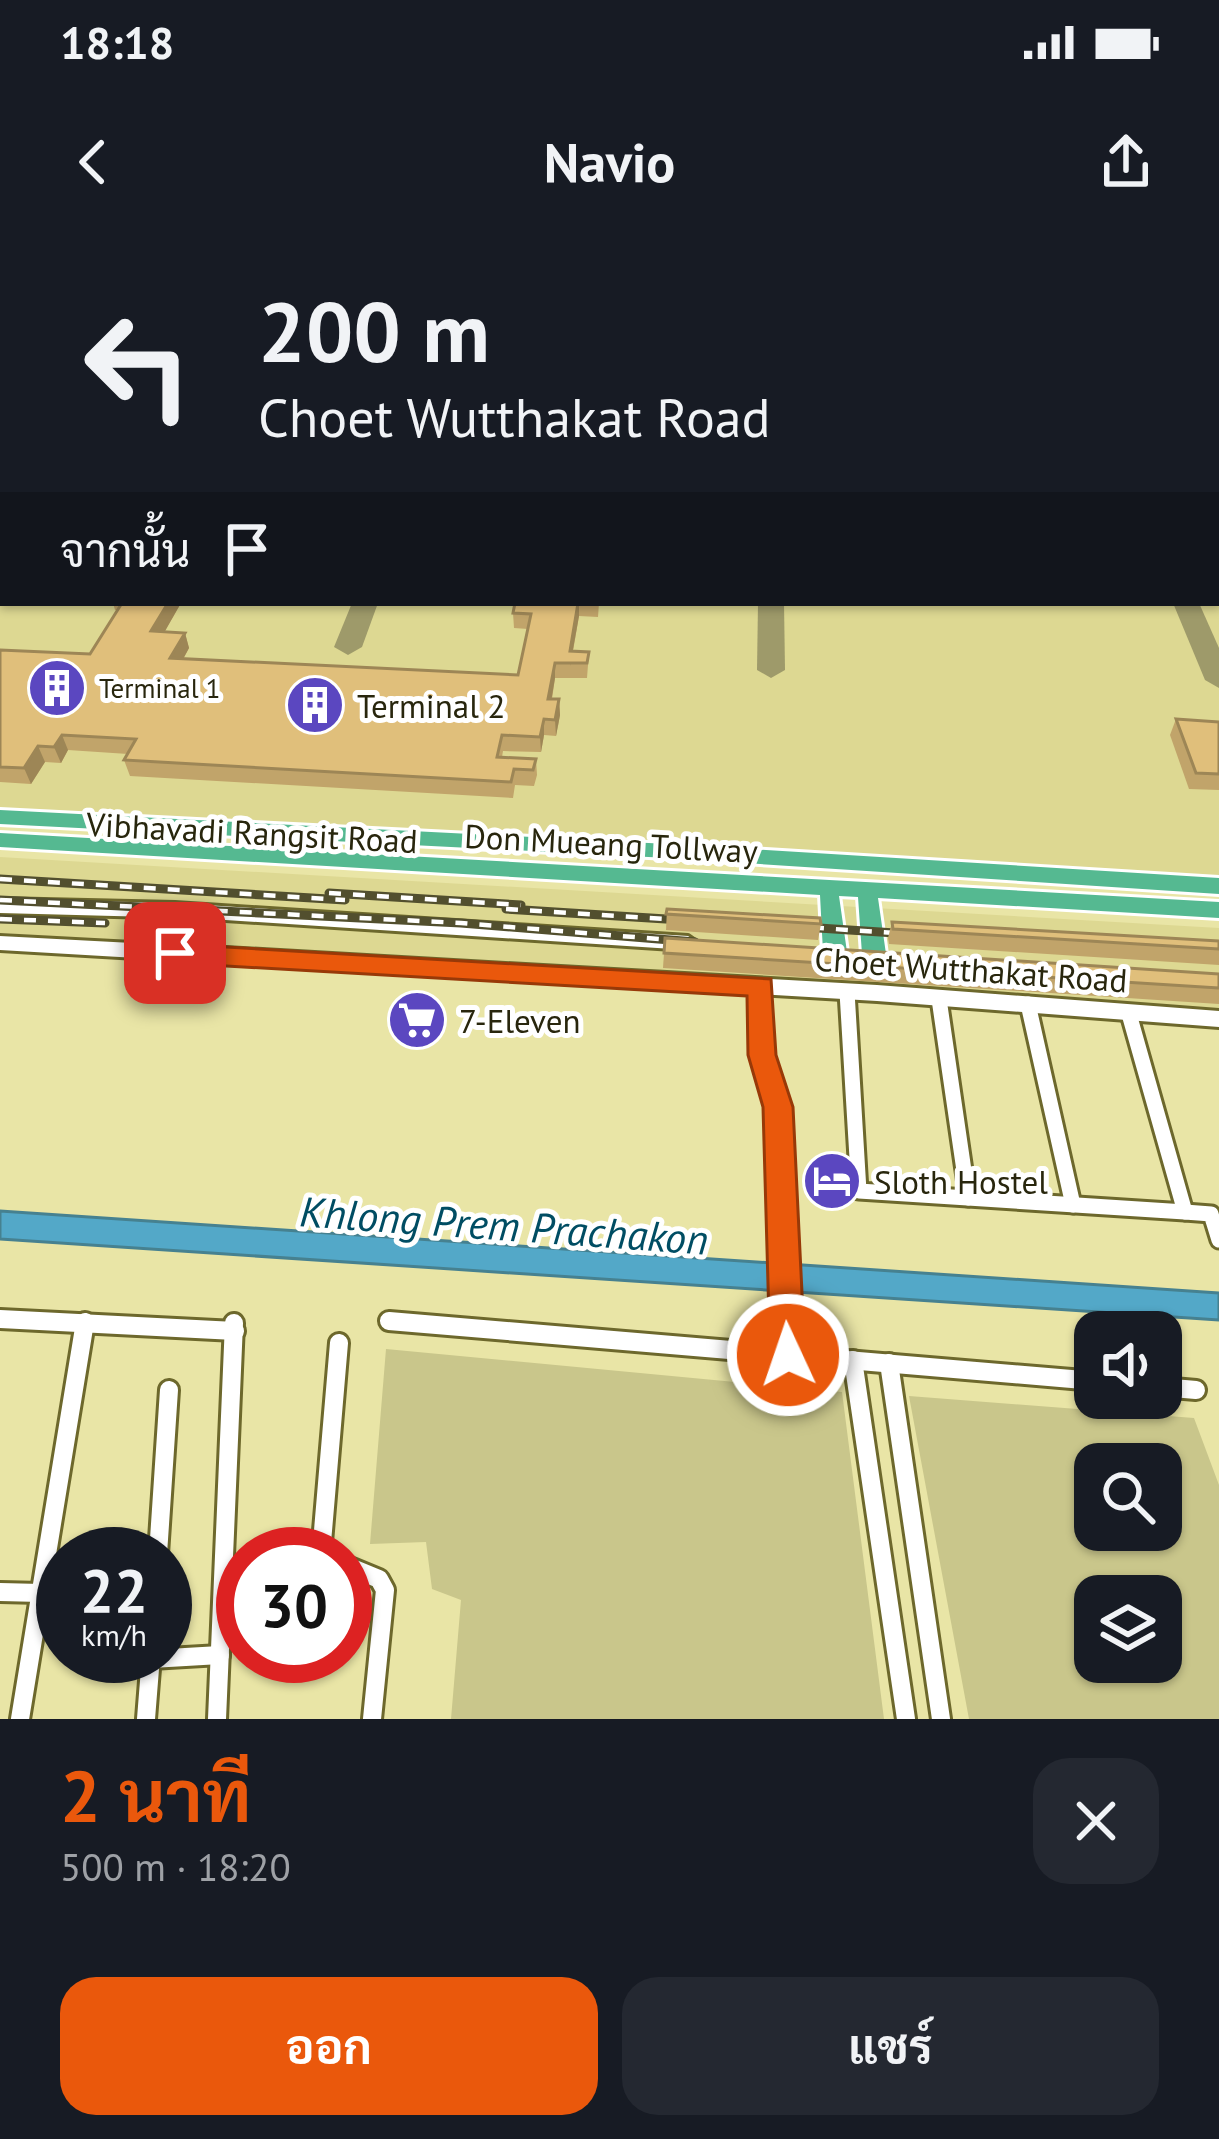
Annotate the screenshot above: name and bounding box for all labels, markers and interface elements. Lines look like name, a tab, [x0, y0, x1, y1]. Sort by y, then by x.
text: 18:18	[60, 13, 174, 71]
text: Navio	[544, 127, 675, 197]
icon: back	[60, 129, 126, 195]
icon: share	[1093, 129, 1159, 195]
text: 200 m	[258, 276, 490, 385]
icon: left	[60, 288, 216, 444]
text: Choet Wutthakat Road	[258, 382, 771, 452]
icon: arrive	[214, 516, 280, 582]
text: จากนั้น	[60, 521, 190, 579]
building icon: Terminal 1	[26, 657, 88, 719]
place label: Terminal 1	[99, 671, 221, 705]
building icon: Terminal 2	[284, 674, 346, 736]
place label: Terminal 2	[357, 684, 506, 727]
street label: Vibhavadi Rangsit Road	[84, 802, 419, 862]
street label: Don Mueang Tollway	[463, 814, 759, 872]
pin	[124, 902, 226, 1004]
icon: arrive	[142, 920, 208, 986]
street label: Choet Wutthakat Road	[813, 937, 1129, 1001]
supermarket icon: 7-Eleven	[386, 989, 448, 1051]
place label: 7-Eleven	[459, 999, 580, 1042]
hotel icon: Sloth Hostel	[801, 1150, 863, 1212]
place label: Sloth Hostel	[874, 1160, 1048, 1203]
water label: Khlong Prem Prachakon	[298, 1183, 710, 1267]
position arrow	[725, 1292, 851, 1418]
map controls	[1074, 1311, 1182, 1683]
button: sound	[1074, 1311, 1182, 1419]
button: search	[1074, 1443, 1182, 1551]
speed limit sign: 30	[216, 1527, 372, 1683]
text: 22	[80, 1551, 148, 1629]
button: layers	[1074, 1575, 1182, 1683]
text: km/h	[81, 1615, 147, 1654]
text: 2 นาที	[60, 1749, 251, 1842]
button: close	[1033, 1758, 1159, 1884]
text: 500 m · 18:20	[60, 1841, 291, 1892]
button: ออก	[60, 1977, 598, 2115]
button: แชร์	[622, 1977, 1159, 2115]

